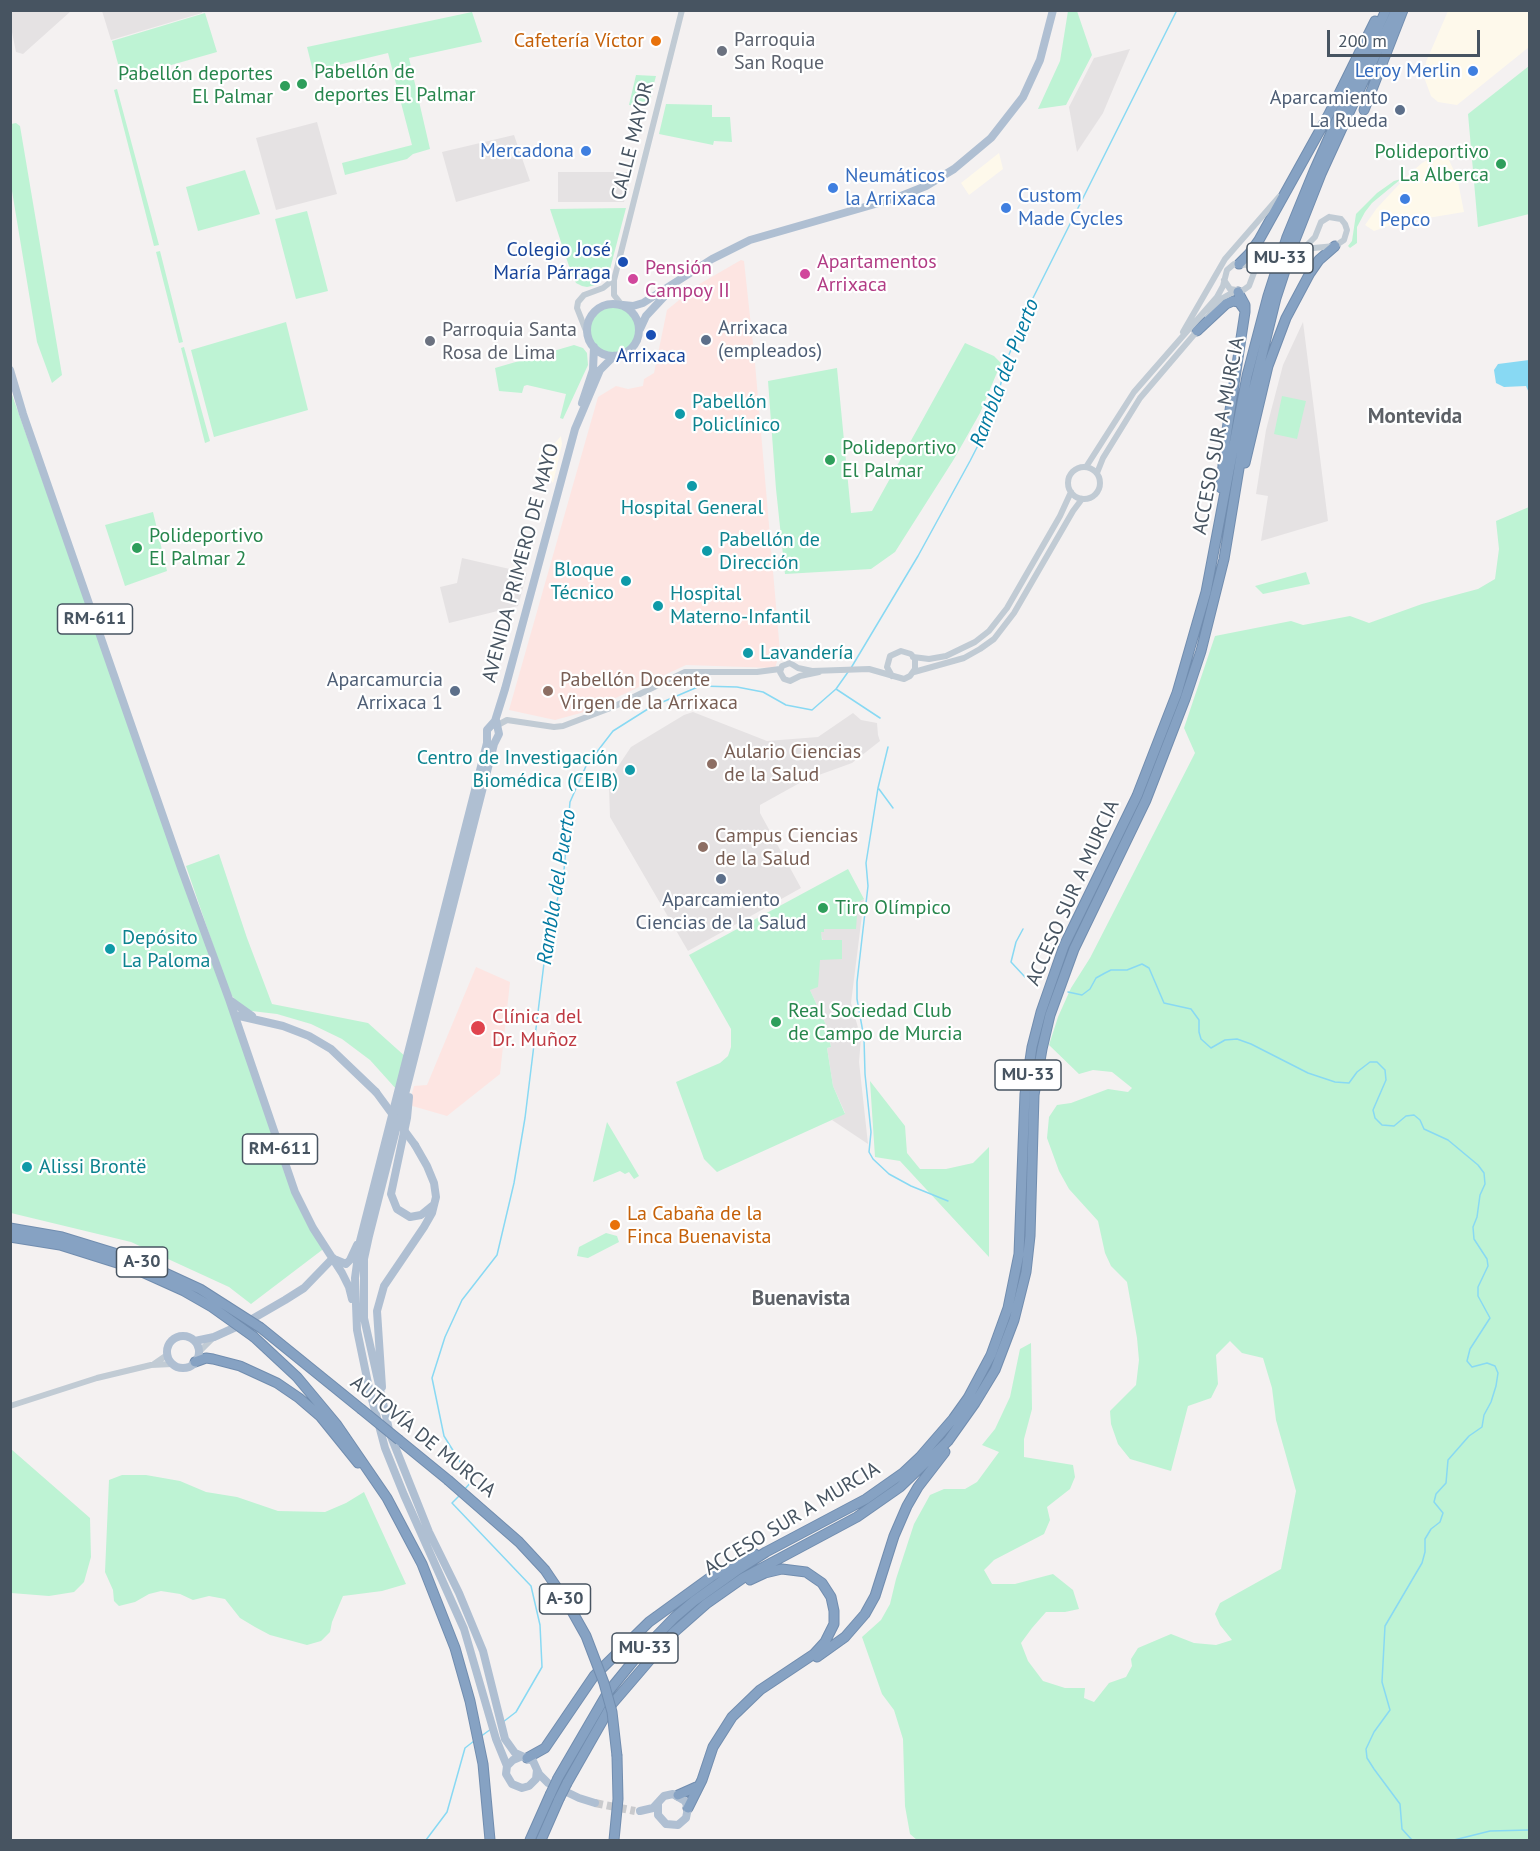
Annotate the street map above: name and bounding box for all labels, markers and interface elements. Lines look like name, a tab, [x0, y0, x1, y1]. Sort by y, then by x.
scale bar	[1330, 18, 1483, 56]
place label: Parroquia San Roque	[734, 28, 824, 75]
place label: Cafetería Víctor	[514, 29, 644, 53]
text: 200 m	[1338, 29, 1387, 52]
marker: Cafetería Víctor	[649, 34, 663, 48]
marker: Parroquia San Roque	[715, 44, 729, 58]
place label: Leroy Merlin	[1355, 59, 1461, 83]
place label: Pabellón de deportes El Palmar	[314, 60, 475, 107]
place label: Pabellón deportes El Palmar	[118, 62, 273, 109]
marker: Leroy Merlin	[1466, 64, 1480, 78]
marker: Pabellón de deportes El Palmar	[295, 77, 309, 91]
marker: Pabellón deportes El Palmar	[278, 79, 292, 93]
street label: CALLE MAYOR	[607, 79, 659, 203]
place label: Aparcamiento La Rueda	[1270, 86, 1388, 133]
marker: Aparcamiento La Rueda	[1393, 103, 1407, 117]
place label: Mercadona	[480, 139, 574, 163]
place label: Polideportivo La Alberca	[1374, 140, 1489, 187]
marker: Mercadona	[579, 144, 593, 158]
marker: Polideportivo La Alberca	[1494, 157, 1508, 171]
place label: Neumáticos la Arrixaca	[845, 164, 945, 211]
marker: Neumáticos la Arrixaca	[826, 181, 840, 195]
place label: Custom Made Cycles	[1018, 184, 1123, 231]
marker: Pepco	[1398, 192, 1412, 206]
marker: Custom Made Cycles	[999, 201, 1013, 215]
place label: Pepco	[1380, 208, 1430, 232]
place label: Colegio José María Párraga	[493, 238, 611, 285]
road number: MU-33	[1247, 243, 1313, 273]
place label: Apartamentos Arrixaca	[817, 250, 937, 297]
marker: Colegio José María Párraga	[616, 255, 630, 269]
place label: Pensión Campoy II	[645, 256, 730, 303]
marker: Apartamentos Arrixaca	[798, 267, 812, 281]
marker: Pensión Campoy II	[626, 272, 640, 286]
water label: Rambla del Puerto	[965, 295, 1045, 451]
place label: Arrixaca (empleados)	[718, 316, 822, 363]
place label: Parroquia Santa Rosa de Lima	[442, 318, 577, 365]
marker: Arrixaca	[644, 328, 658, 342]
marker: Arrixaca (empleados)	[699, 333, 713, 347]
marker: Parroquia Santa Rosa de Lima	[423, 334, 437, 348]
street label: ACCESO SUR A MURCIA	[1188, 335, 1250, 537]
place label: Arrixaca	[616, 344, 686, 368]
place label: Pabellón Policlínico	[692, 390, 780, 437]
district label: Montevida	[1368, 404, 1462, 430]
marker: Pabellón Policlínico	[673, 407, 687, 421]
place label: Polideportivo El Palmar	[842, 436, 957, 483]
street label: AVENIDA PRIMERO DE MAYO	[477, 441, 565, 685]
marker: Polideportivo El Palmar	[823, 453, 837, 467]
marker: Hospital General	[685, 479, 699, 493]
place label: Hospital General	[621, 496, 763, 520]
place label: Polideportivo El Palmar 2	[149, 524, 264, 571]
place label: Pabellón de Dirección	[719, 528, 820, 575]
marker: Polideportivo El Palmar 2	[130, 541, 144, 555]
marker: Pabellón de Dirección	[700, 544, 714, 558]
place label: Bloque Técnico	[551, 558, 614, 605]
marker: Bloque Técnico	[619, 574, 633, 588]
place label: Hospital Materno-Infantil	[670, 582, 810, 629]
marker: Hospital Materno-Infantil	[651, 599, 665, 613]
road number: RM-611	[58, 604, 132, 634]
place label: Lavandería	[760, 641, 853, 665]
marker: Lavandería	[741, 646, 755, 660]
place label: Aparcamurcia Arrixaca 1	[327, 668, 443, 715]
place label: Pabellón Docente Virgen de la Arrixaca	[560, 668, 738, 715]
marker: Aparcamurcia Arrixaca 1	[448, 684, 462, 698]
marker: Pabellón Docente Virgen de la Arrixaca	[541, 684, 555, 698]
place label: Aulario Ciencias de la Salud	[724, 740, 861, 787]
place label: Centro de Investigación Biomédica (CEIB)	[417, 746, 618, 793]
marker: Aulario Ciencias de la Salud	[705, 757, 719, 771]
marker: Centro de Investigación Biomédica (CEIB)	[623, 763, 637, 777]
street label: ACCESO SUR A MURCIA	[1021, 796, 1125, 990]
water label: Rambla del Puerto	[532, 808, 582, 966]
place label: Campus Ciencias de la Salud	[715, 824, 858, 871]
marker: Campus Ciencias de la Salud	[696, 840, 710, 854]
marker: Aparcamiento Ciencias de la Salud	[714, 872, 728, 886]
place label: Aparcamiento Ciencias de la Salud	[635, 888, 807, 935]
place label: Tiro Olímpico	[835, 896, 951, 920]
marker: Tiro Olímpico	[816, 901, 830, 915]
place label: Depósito La Paloma	[122, 926, 210, 973]
marker: Depósito La Paloma	[103, 942, 117, 956]
place label: Real Sociedad Club de Campo de Murcia	[788, 999, 962, 1046]
place label: Clínica del Dr. Muñoz	[492, 1005, 582, 1052]
marker: Real Sociedad Club de Campo de Murcia	[769, 1015, 783, 1029]
marker: Clínica del Dr. Muñoz	[469, 1019, 487, 1037]
road number: MU-33	[995, 1060, 1061, 1090]
road number: RM-611	[242, 1134, 318, 1164]
place label: Alissi Brontë	[39, 1155, 146, 1179]
marker: Alissi Brontë	[20, 1160, 34, 1174]
place label: La Cabaña de la Finca Buenavista	[627, 1202, 772, 1249]
marker: La Cabaña de la Finca Buenavista	[608, 1218, 622, 1232]
road number: A-30	[116, 1247, 168, 1277]
district label: Buenavista	[752, 1286, 850, 1312]
street label: AUTOVÍA DE MURCIA	[345, 1371, 501, 1503]
street label: ACCESO SUR A MURCIA	[700, 1457, 884, 1581]
road number: A-30	[540, 1584, 590, 1614]
road number: MU-33	[612, 1633, 678, 1663]

